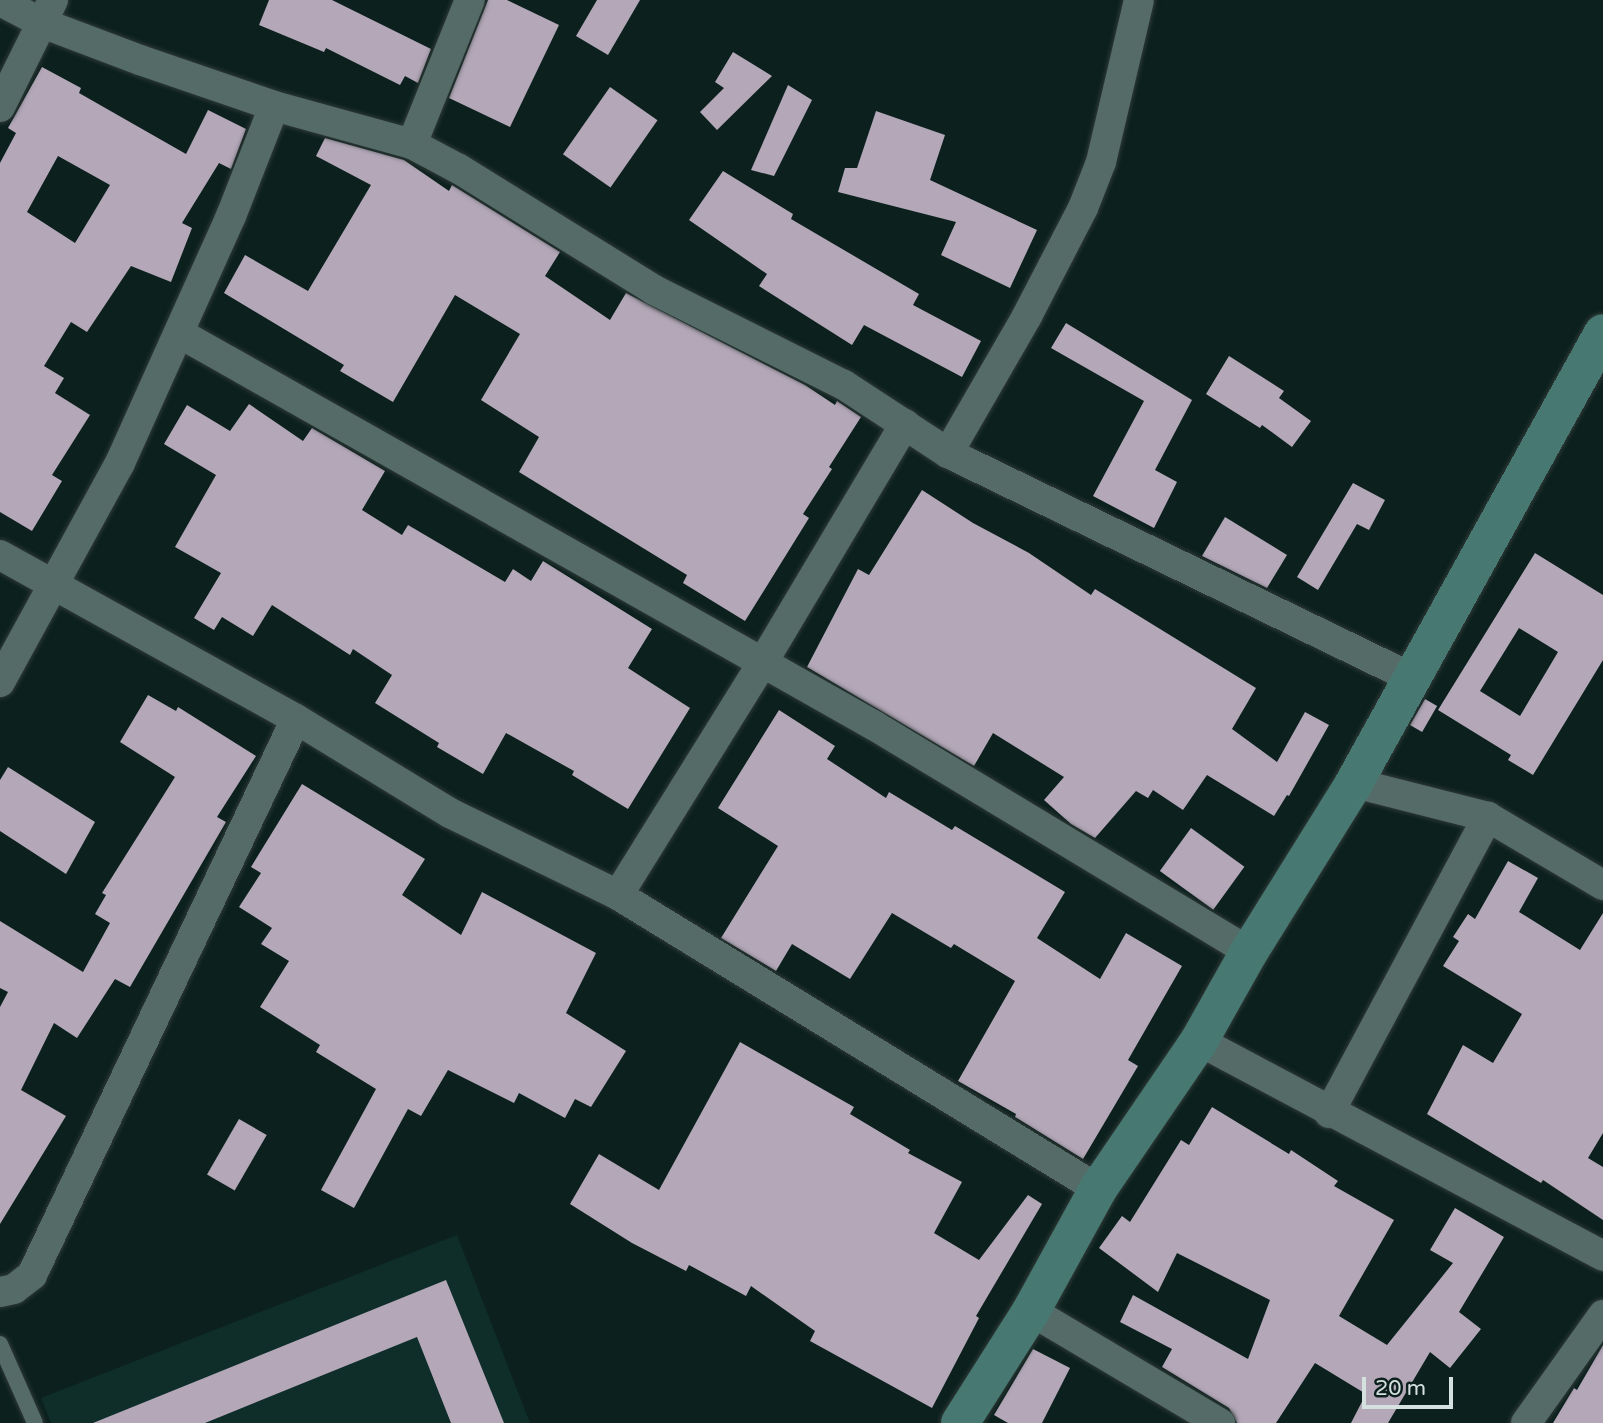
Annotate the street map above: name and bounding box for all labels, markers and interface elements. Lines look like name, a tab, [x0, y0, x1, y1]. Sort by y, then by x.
scale bar	[1365, 1364, 1456, 1408]
text: 20 m	[1375, 1376, 1426, 1401]

